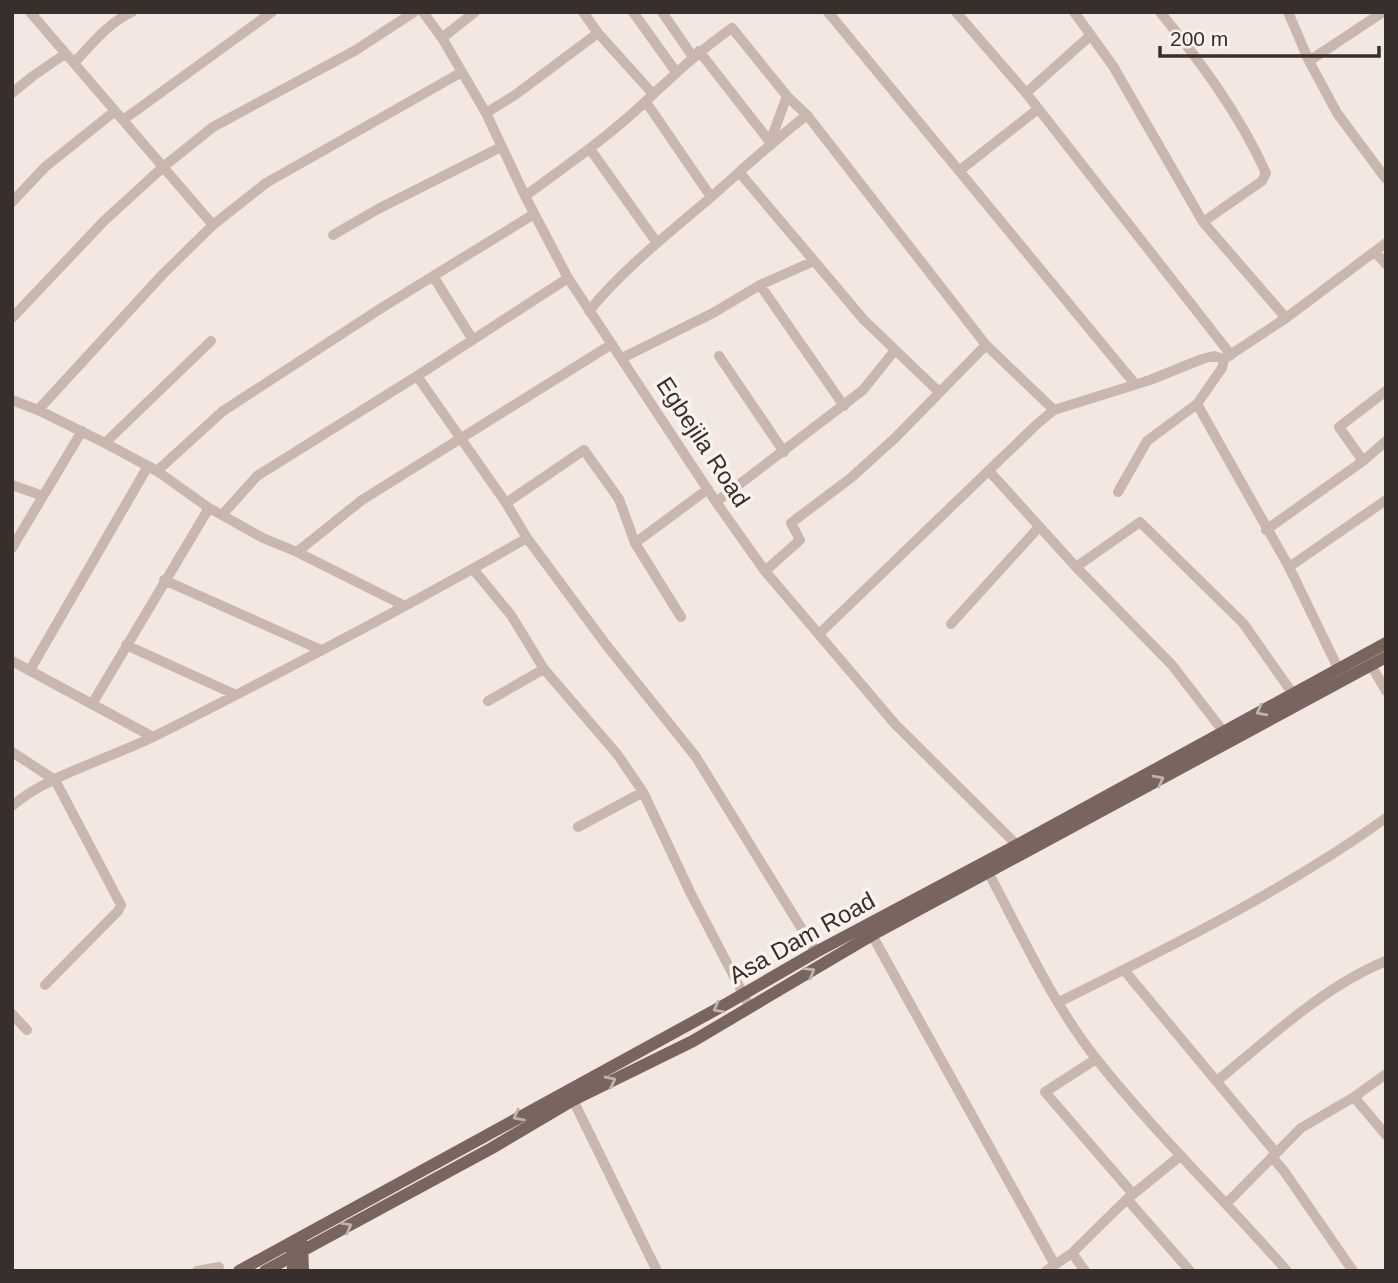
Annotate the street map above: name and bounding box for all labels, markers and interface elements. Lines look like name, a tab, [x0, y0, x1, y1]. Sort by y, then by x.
scale bar	[1160, 14, 1379, 58]
text: 200 m	[1170, 27, 1228, 50]
street label: Egbejila Road	[651, 372, 755, 512]
one-way arrow	[1256, 702, 1269, 716]
one-way arrow	[1152, 774, 1165, 788]
street label: Asa Dam Road	[724, 886, 879, 989]
one-way arrow	[803, 968, 816, 981]
one-way arrow	[713, 1000, 725, 1013]
one-way arrow	[604, 1076, 616, 1090]
one-way arrow	[513, 1108, 525, 1121]
one-way arrow	[340, 1222, 352, 1235]

